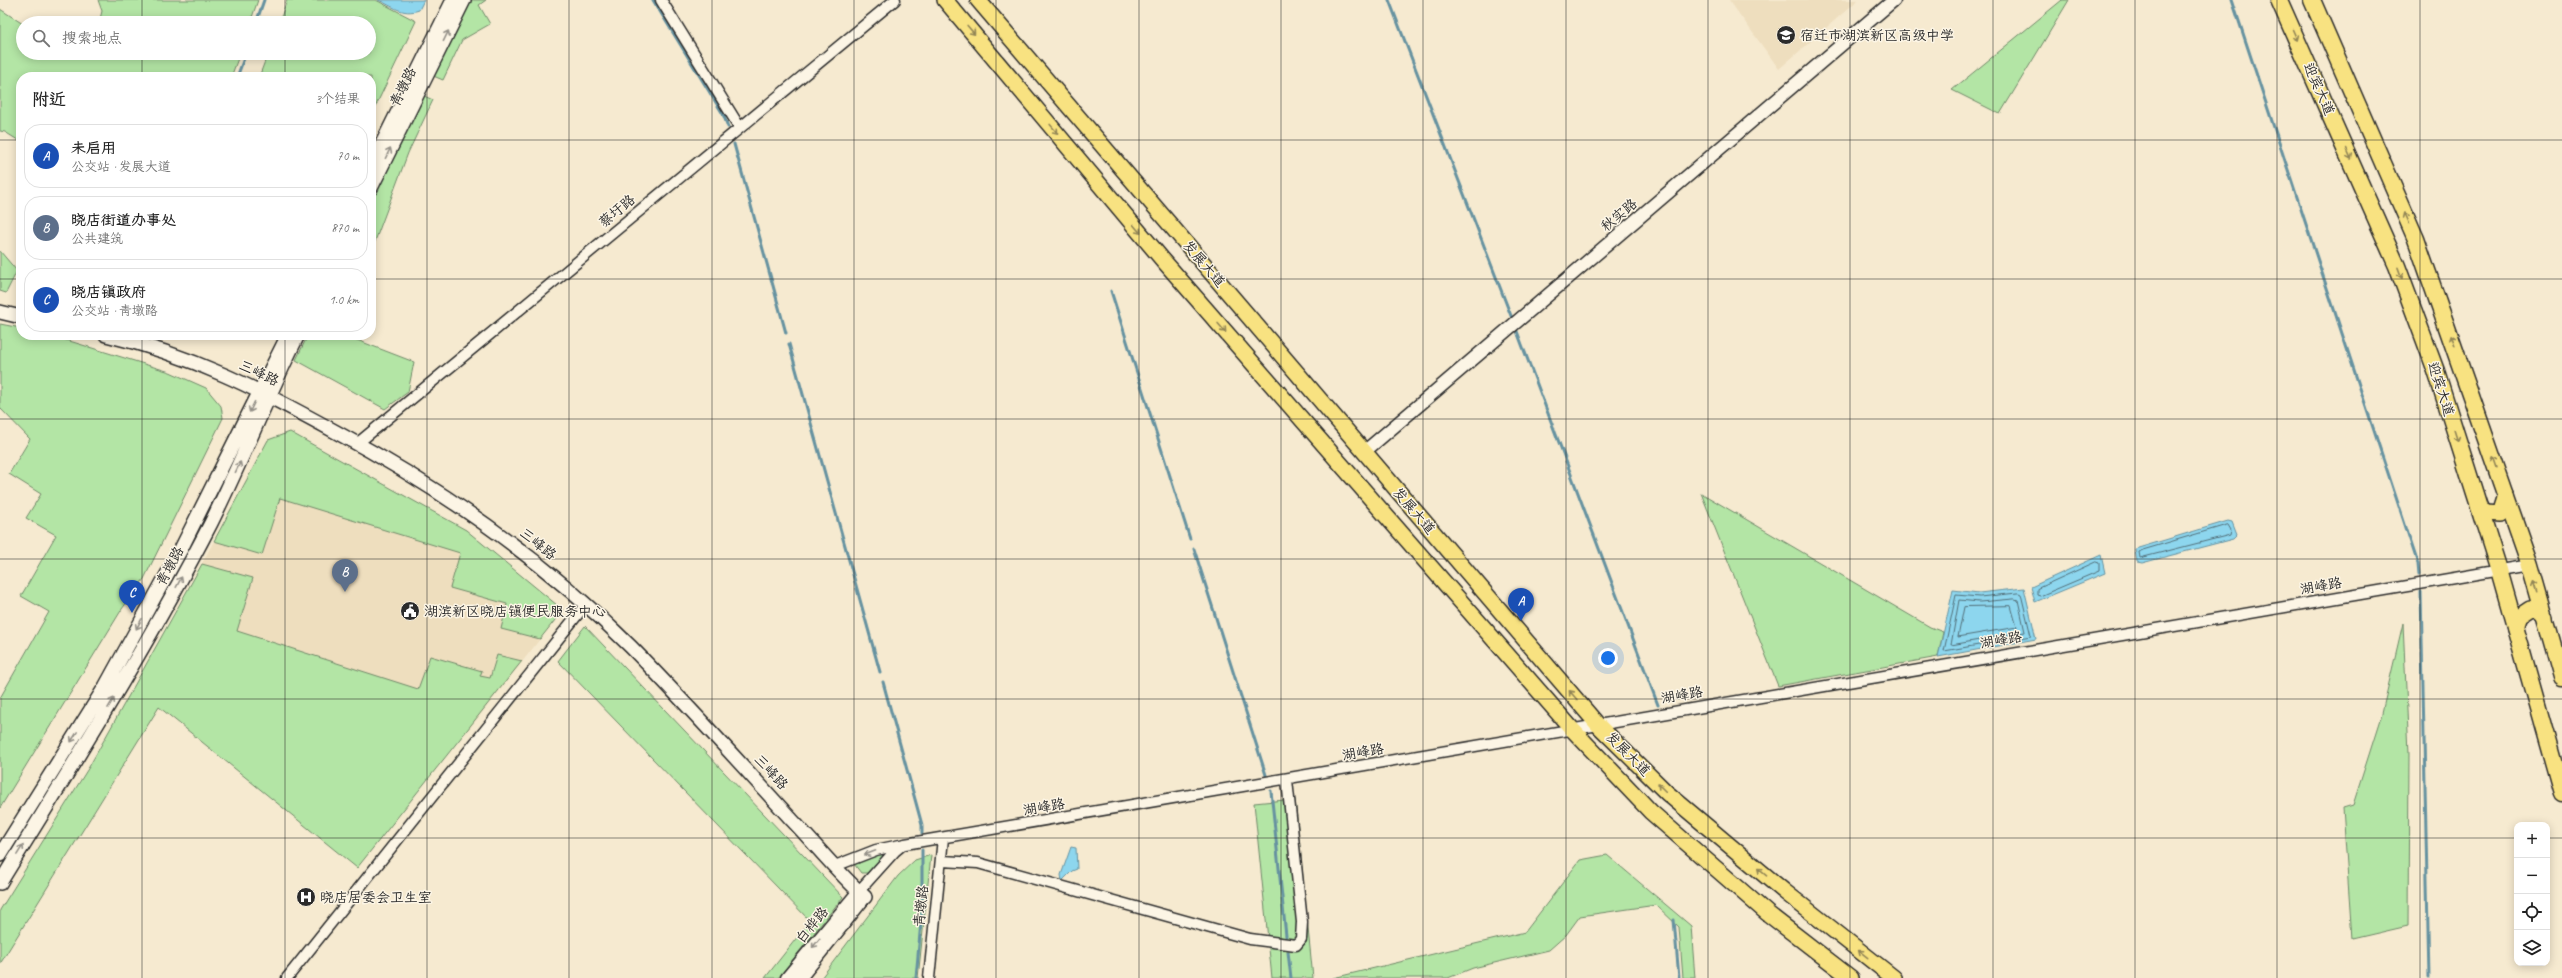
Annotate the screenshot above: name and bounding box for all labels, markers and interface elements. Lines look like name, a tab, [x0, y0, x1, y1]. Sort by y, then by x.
search box	[16, 16, 376, 60]
one-way arrow	[966, 24, 975, 35]
school or university icon: 宿迁市湖滨新区高级中学	[1775, 24, 1797, 46]
icon: search	[30, 27, 52, 49]
place label: 宿迁市湖滨新区高级中学	[1800, 27, 1954, 44]
text: 搜索地点	[62, 29, 122, 48]
one-way arrow	[2292, 29, 2299, 41]
one-way arrow	[443, 31, 450, 43]
street label: 迎宾大道	[2300, 60, 2338, 118]
street label: 青墩路	[386, 64, 420, 110]
text: 附近	[32, 89, 66, 110]
text: 3个结果	[315, 91, 360, 107]
one-way arrow	[1050, 124, 1059, 135]
text: 未启用	[71, 139, 116, 158]
one-way arrow	[385, 147, 392, 159]
one-way arrow	[2346, 147, 2353, 159]
text: A	[43, 148, 49, 164]
text: 70 m	[337, 148, 359, 164]
text: 公交站 · 发展大道	[71, 159, 171, 175]
street label: 蔡圩路	[595, 191, 639, 231]
street label: 秋实路	[1597, 195, 1641, 235]
text: 晓店街道办事处	[71, 211, 176, 230]
one-way arrow	[2403, 212, 2411, 224]
text: B	[43, 220, 49, 236]
text: 870 m	[331, 220, 359, 236]
one-way arrow	[1133, 224, 1142, 235]
text: 公共建筑	[71, 231, 123, 247]
street label: 发展大道	[1179, 237, 1229, 291]
one-way arrow	[2397, 267, 2404, 280]
text: 晓店镇政府	[71, 283, 146, 302]
text: C	[43, 292, 49, 308]
text: 1.0 km	[329, 292, 359, 308]
text: 公交站 · 青墩路	[71, 303, 158, 319]
one-way arrow	[1217, 323, 1226, 333]
one-way arrow	[2448, 334, 2456, 346]
street label: 三峰路	[236, 356, 282, 390]
street label: 迎宾大道	[2424, 360, 2458, 418]
one-way arrow	[247, 401, 255, 413]
one-way arrow	[2453, 429, 2460, 442]
one-way arrow	[2491, 456, 2498, 469]
one-way arrow	[235, 461, 242, 473]
street label: 发展大道	[1389, 484, 1439, 538]
street label: 三峰路	[516, 524, 560, 564]
street label: 青墩路	[153, 543, 187, 589]
pin: B	[332, 559, 358, 592]
street label: 湖峰路	[2299, 574, 2343, 598]
one-way arrow	[176, 576, 183, 588]
pin: C	[119, 580, 145, 613]
one-way arrow	[2532, 580, 2539, 593]
pin: A	[1508, 588, 1534, 621]
public building icon: 湖滨新区晓店镇便民服务中心	[399, 600, 421, 622]
place label: 湖滨新区晓店镇便民服务中心	[424, 603, 606, 620]
one-way arrow	[135, 618, 142, 630]
street label: 湖峰路	[1979, 628, 2023, 652]
your location	[1598, 648, 1618, 668]
street label: 湖峰路	[1660, 683, 1704, 707]
one-way arrow	[1568, 689, 1577, 700]
one-way arrow	[107, 697, 115, 709]
street label: 发展大道	[1602, 728, 1654, 780]
one-way arrow	[69, 731, 77, 743]
street label: 湖峰路	[1341, 740, 1385, 764]
street label: 三峰路	[750, 751, 792, 793]
one-way arrow	[1657, 784, 1667, 793]
street label: 湖峰路	[1022, 795, 1066, 819]
map controls	[2514, 822, 2550, 966]
button: +	[2514, 822, 2550, 858]
one-way arrow	[16, 844, 25, 855]
one-way arrow	[864, 849, 876, 857]
button: −	[2514, 858, 2550, 894]
one-way arrow	[1756, 868, 1767, 877]
street label: 青墩路	[910, 884, 932, 928]
hospital icon: 晓店居委会卫生室	[295, 886, 317, 908]
place label: 晓店居委会卫生室	[320, 889, 432, 906]
button: locate	[2514, 894, 2550, 930]
street label: 白桦路	[792, 903, 832, 947]
button: layers	[2514, 930, 2550, 966]
one-way arrow	[812, 938, 821, 948]
one-way arrow	[1858, 949, 1869, 958]

